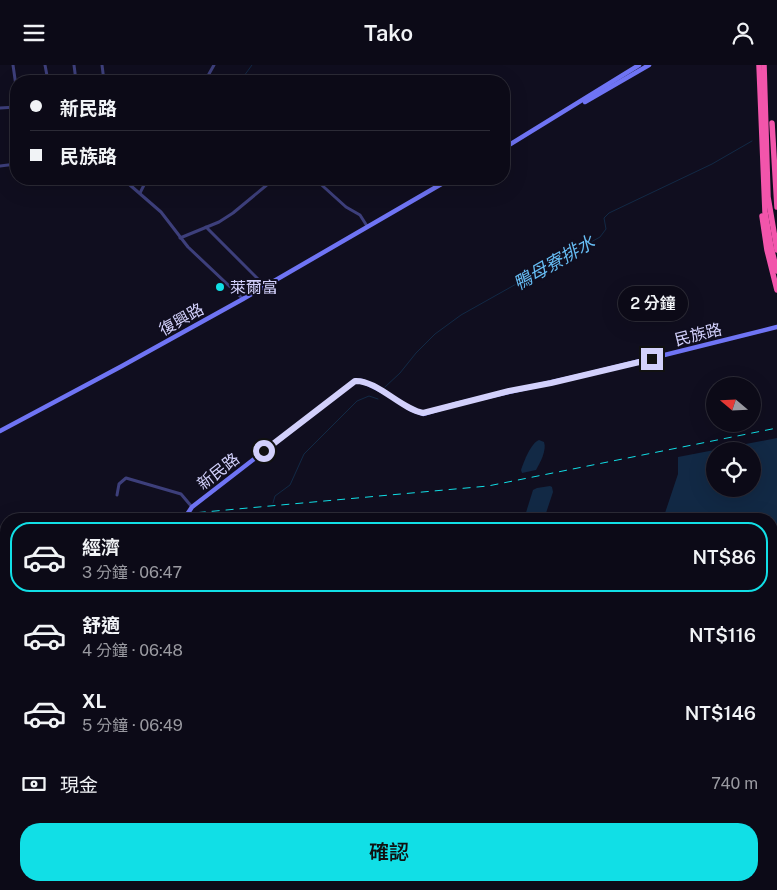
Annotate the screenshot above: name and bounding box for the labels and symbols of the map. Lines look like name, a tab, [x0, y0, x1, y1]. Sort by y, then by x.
water label: 鴨母寮排水	[510, 230, 599, 294]
place label: 萊爾富	[230, 278, 278, 297]
marker: 萊爾富	[214, 281, 226, 293]
callout: 2 分鐘	[617, 287, 687, 321]
street label: 復興路	[156, 299, 207, 339]
street label: 民族路	[673, 319, 724, 350]
route end	[641, 348, 663, 370]
north arrow	[706, 377, 761, 433]
route start	[253, 440, 275, 462]
street label: 新民路	[194, 449, 243, 494]

